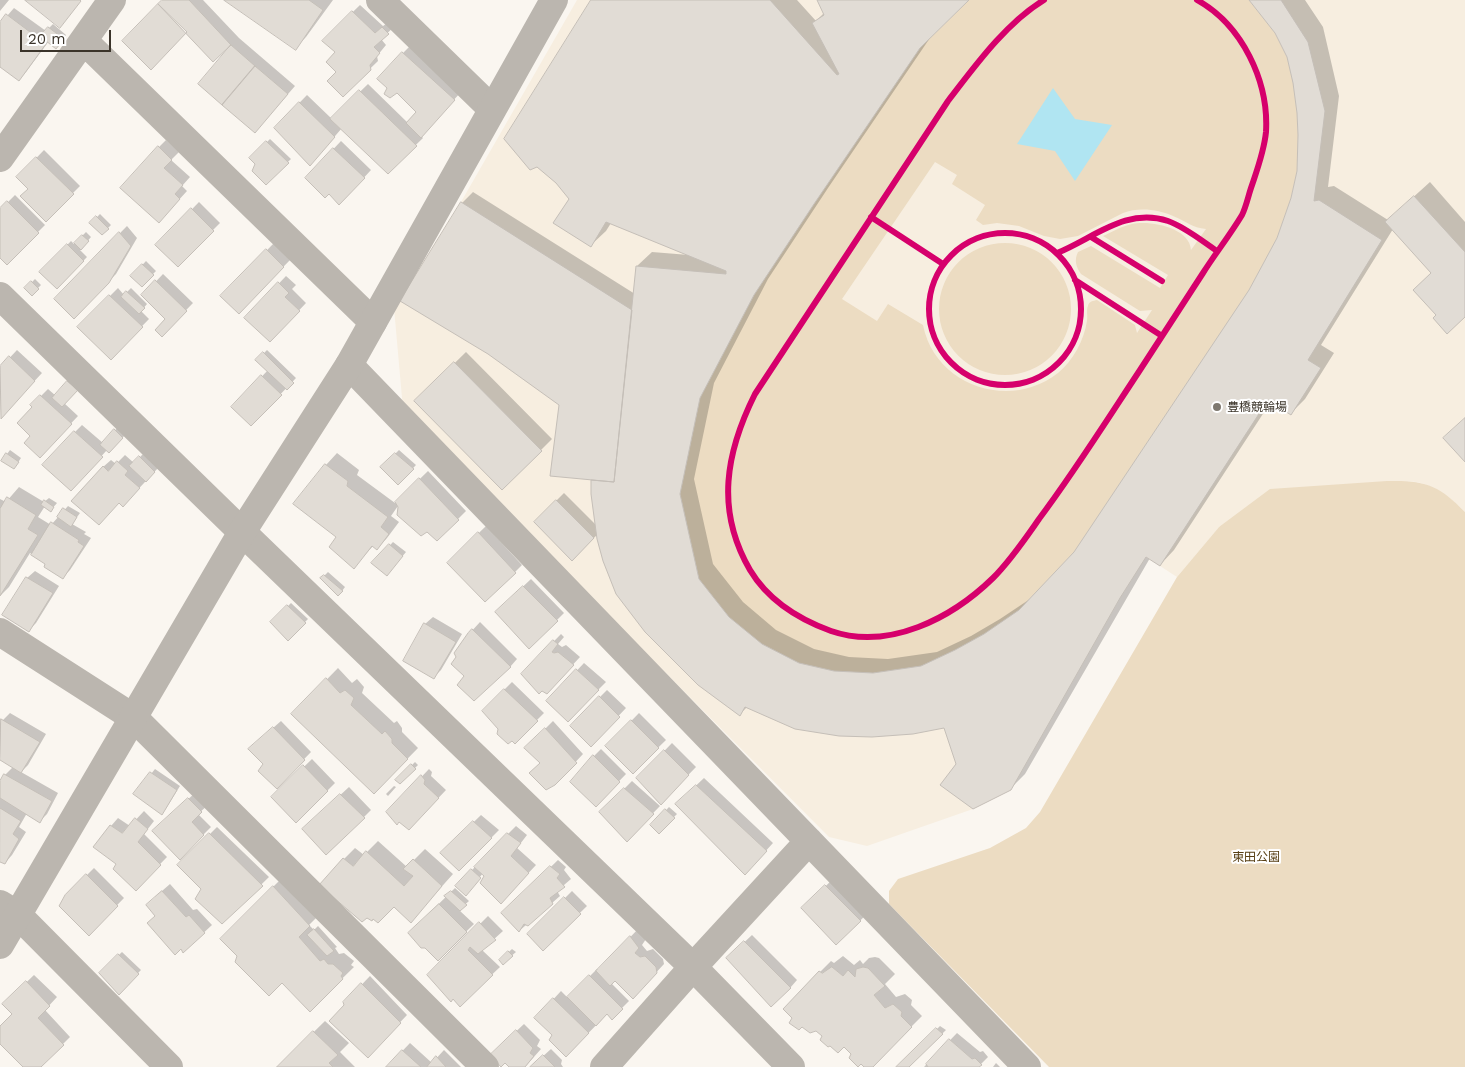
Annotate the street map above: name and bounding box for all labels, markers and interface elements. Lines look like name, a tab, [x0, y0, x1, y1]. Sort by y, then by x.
scale bar	[22, 20, 114, 52]
text: 20 m	[28, 30, 66, 48]
place label: 豊橋競輪場	[1227, 400, 1287, 414]
marker: 豊橋競輪場	[1211, 401, 1223, 413]
park label: 東田公園	[1232, 850, 1280, 864]

